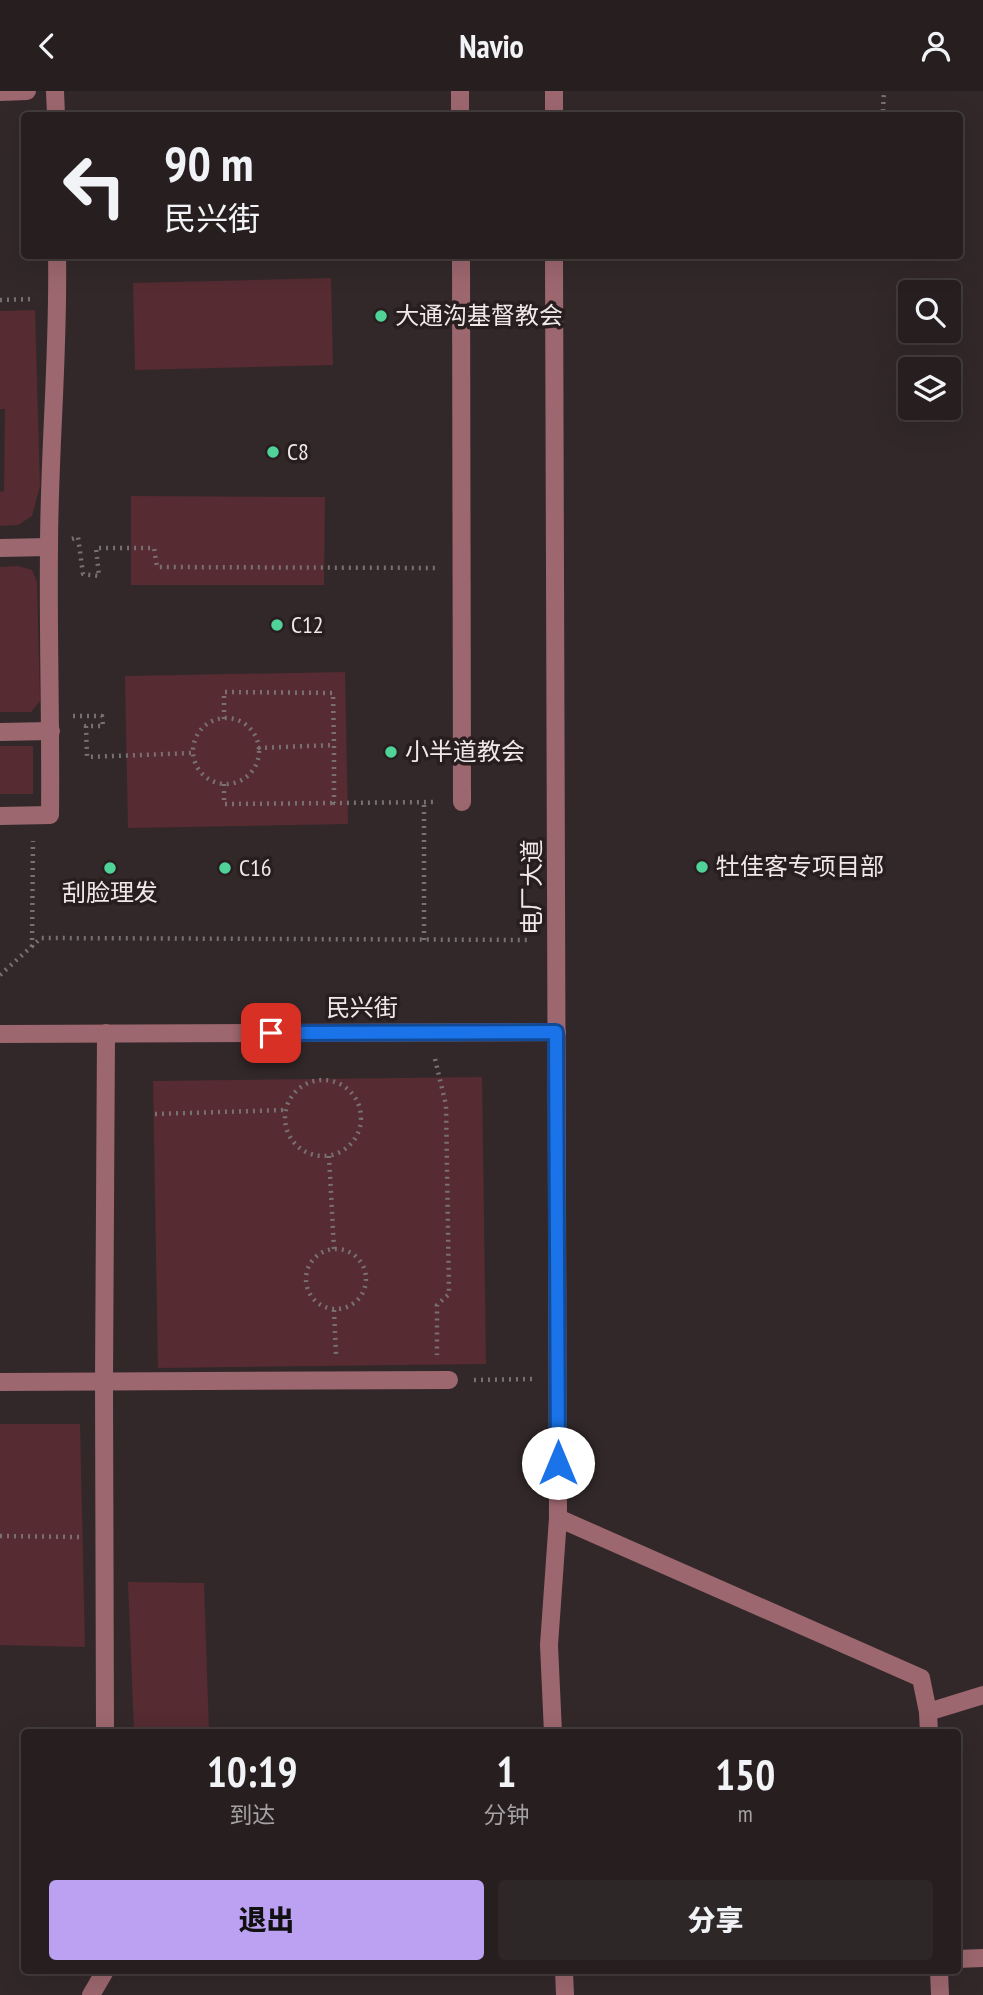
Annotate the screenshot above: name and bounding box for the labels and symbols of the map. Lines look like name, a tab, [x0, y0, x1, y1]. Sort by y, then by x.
place label: 大通沟基督教会	[395, 300, 563, 331]
marker: 大通沟基督教会	[373, 308, 389, 324]
place label: C8	[287, 436, 309, 467]
marker: C8	[265, 444, 281, 460]
place label: C12	[291, 609, 324, 640]
marker: C12	[269, 617, 285, 633]
place label: 小半道教会	[405, 736, 525, 767]
marker: 小半道教会	[383, 744, 399, 760]
street label: 电厂大道	[516, 839, 547, 935]
place label: 牡佳客专项目部	[716, 851, 884, 882]
place label: C16	[239, 852, 272, 883]
marker: 牡佳客专项目部	[694, 859, 710, 875]
marker: 刮脸理发	[102, 860, 118, 876]
marker: C16	[217, 860, 233, 876]
place label: 刮脸理发	[62, 877, 158, 908]
street label: 民兴街	[326, 992, 398, 1023]
pin	[241, 1003, 301, 1063]
position arrow	[521, 1426, 595, 1500]

